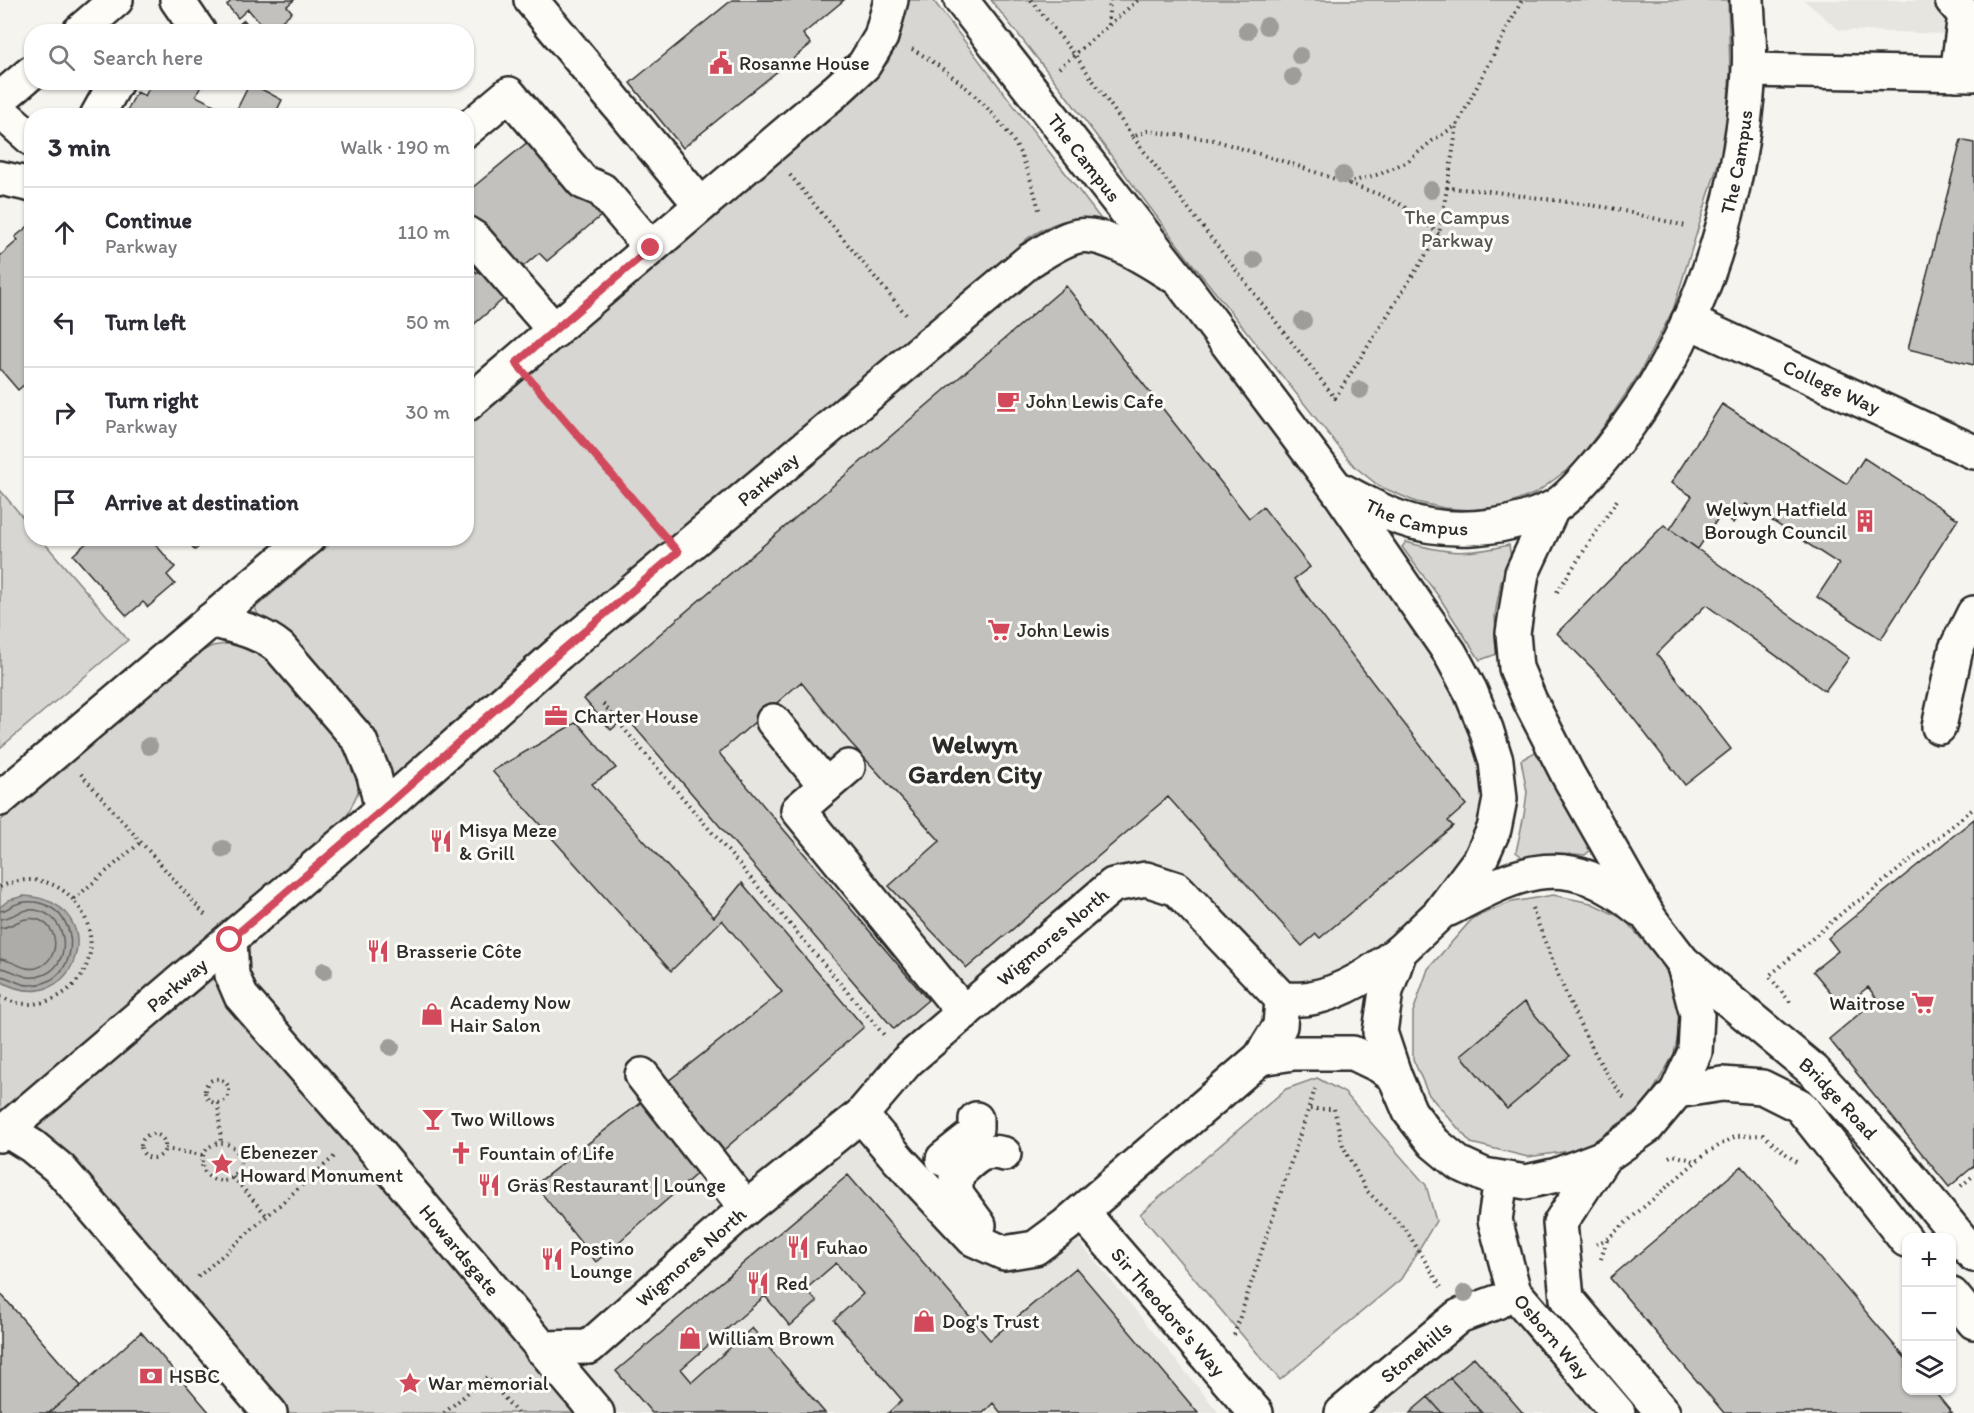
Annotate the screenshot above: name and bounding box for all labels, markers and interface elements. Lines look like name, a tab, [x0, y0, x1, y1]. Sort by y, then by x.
search box	[24, 24, 474, 90]
icon: search	[45, 41, 78, 74]
text: Search here	[93, 44, 203, 71]
public building icon: Rosanne House	[708, 50, 734, 76]
place label: Rosanne House	[739, 51, 870, 75]
street label: The Campus	[1042, 109, 1126, 207]
street label: The Campus	[1715, 109, 1758, 217]
text: 3 min	[48, 131, 110, 163]
text: Walk · 190 m	[340, 135, 450, 159]
park label: The Campus Parkway	[1404, 205, 1510, 252]
text: Continue	[105, 207, 192, 234]
icon: ahead	[48, 216, 81, 249]
text: 110 m	[398, 220, 450, 244]
text: Parkway	[105, 234, 177, 258]
route end	[637, 234, 663, 260]
icon: left	[48, 306, 81, 339]
text: Turn left	[105, 309, 186, 336]
text: 50 m	[406, 310, 450, 334]
street label: College Way	[1779, 354, 1885, 420]
text: Turn right	[105, 387, 199, 414]
cafe icon: John Lewis Cafe	[995, 388, 1021, 414]
place label: John Lewis Cafe	[1026, 389, 1164, 413]
icon: right	[48, 396, 81, 429]
text: 30 m	[405, 400, 450, 424]
text: Parkway	[105, 414, 177, 438]
street label: Parkway	[732, 446, 804, 511]
icon: arrive	[48, 486, 81, 519]
text: Arrive at destination	[105, 489, 299, 516]
street label: The Campus	[1361, 493, 1468, 540]
place label: Welwyn Hatfield Borough Council	[1704, 497, 1847, 544]
building icon: Welwyn Hatfield Borough Council	[1852, 508, 1878, 534]
supermarket icon: John Lewis	[986, 617, 1012, 643]
place label: John Lewis	[1017, 618, 1110, 642]
office icon: Charter House	[543, 703, 569, 729]
place label: Charter House	[574, 704, 699, 728]
district label: Welwyn Garden City	[908, 728, 1043, 790]
place label: Misya Meze & Grill	[459, 818, 557, 865]
restaurant icon: Misya Meze & Grill	[428, 828, 454, 854]
street label: Wigmores North	[992, 882, 1114, 991]
route start	[216, 926, 242, 952]
restaurant icon: Brasserie Côte	[365, 938, 391, 964]
place label: Brasserie Côte	[396, 939, 522, 963]
street label: Parkway	[141, 952, 212, 1017]
place label: Academy Now Hair Salon	[450, 990, 571, 1037]
supermarket icon: Waitrose	[1910, 990, 1936, 1016]
place label: Waitrose	[1829, 991, 1905, 1015]
shop icon: Academy Now Hair Salon	[419, 1001, 445, 1027]
street label: Bridge Road	[1794, 1052, 1883, 1145]
bar icon: Two Willows	[420, 1106, 446, 1132]
place label: Two Willows	[451, 1107, 555, 1131]
place label: Ebenezer Howard Monument	[240, 1140, 403, 1187]
church icon: Fountain of Life	[448, 1140, 474, 1166]
place label: Fountain of Life	[479, 1141, 614, 1165]
place icon: Ebenezer Howard Monument	[209, 1151, 235, 1177]
restaurant icon: Gräs Restaurant | Lounge	[476, 1172, 502, 1198]
place label: Gräs Restaurant | Lounge	[507, 1173, 726, 1197]
street label: Howardsgate	[414, 1199, 505, 1301]
street label: Wigmores North	[631, 1202, 751, 1312]
map controls	[1902, 1233, 1956, 1395]
button: +	[1902, 1233, 1956, 1287]
restaurant icon: Fuhao	[785, 1234, 811, 1260]
place label: Fuhao	[816, 1235, 868, 1259]
place label: Postino Lounge	[570, 1236, 634, 1283]
street label: Sir Theodore's Way	[1106, 1242, 1231, 1382]
restaurant icon: Postino Lounge	[539, 1246, 565, 1272]
restaurant icon: Red	[745, 1270, 771, 1296]
place label: Red	[776, 1271, 809, 1295]
button: −	[1902, 1287, 1956, 1341]
street label: Osborn Way	[1509, 1289, 1595, 1384]
shop icon: Dog's Trust	[911, 1308, 937, 1334]
place label: Dog's Trust	[942, 1309, 1040, 1333]
street label: Stonehills	[1375, 1315, 1456, 1388]
shop icon: William Brown	[677, 1325, 703, 1351]
place label: William Brown	[708, 1326, 834, 1350]
button: layers	[1902, 1341, 1956, 1395]
bank icon: HSBC	[138, 1363, 164, 1389]
place label: HSBC	[169, 1364, 220, 1388]
place icon: War memorial	[397, 1370, 423, 1396]
place label: War memorial	[428, 1371, 549, 1395]

